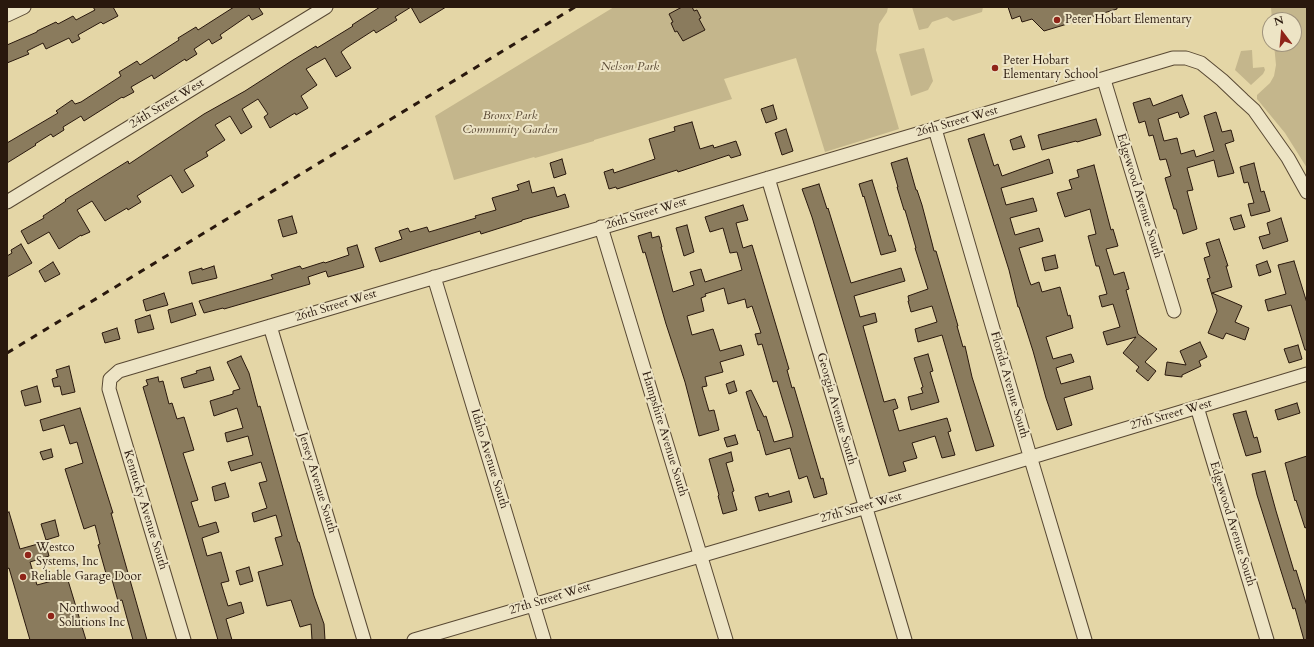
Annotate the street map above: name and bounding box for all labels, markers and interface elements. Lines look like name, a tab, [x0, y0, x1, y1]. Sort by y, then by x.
north arrow	[1262, 12, 1302, 52]
text: N	[1272, 12, 1285, 29]
place label: Peter Hobart Elementary	[1065, 13, 1192, 27]
marker: Peter Hobart Elementary	[1052, 15, 1062, 25]
place label: Peter Hobart Elementary School	[1003, 54, 1098, 82]
park label: Nelson Park	[601, 60, 659, 74]
marker: Peter Hobart Elementary School	[990, 63, 1000, 73]
street label: 24th Street West	[127, 76, 207, 132]
street label: 26th Street West	[914, 103, 1000, 141]
park label: Bronx Park Community Garden	[462, 109, 558, 137]
street label: Edgewood Avenue South	[1113, 132, 1165, 260]
street label: 26th Street West	[603, 195, 689, 233]
street label: 26th Street West	[293, 287, 379, 325]
street label: Florida Avenue South	[987, 330, 1031, 440]
street label: Georgia Avenue South	[813, 351, 859, 467]
street label: Hampshire Avenue South	[638, 370, 690, 498]
street label: 27th Street West	[1128, 396, 1214, 434]
street label: Idaho Avenue South	[467, 407, 511, 511]
street label: Jersey Avenue South	[295, 431, 339, 535]
street label: Kentucky Avenue South	[120, 448, 170, 572]
street label: Edgewood Avenue South	[1206, 460, 1258, 588]
street label: 27th Street West	[818, 489, 904, 527]
place label: Westco Systems, Inc	[36, 541, 98, 569]
marker: Westco Systems, Inc	[23, 550, 33, 560]
place label: Reliable Garage Door	[31, 570, 141, 584]
marker: Reliable Garage Door	[18, 572, 28, 582]
street label: 27th Street West	[507, 580, 593, 618]
place label: Northwood Solutions Inc	[59, 602, 125, 630]
marker: Northwood Solutions Inc	[46, 611, 56, 621]

